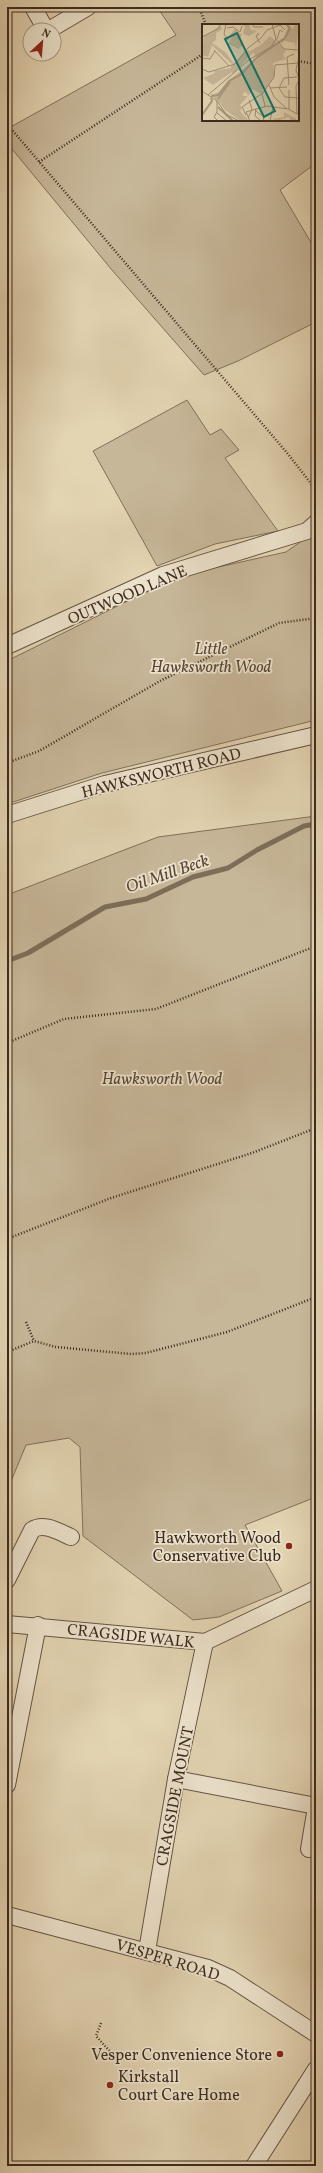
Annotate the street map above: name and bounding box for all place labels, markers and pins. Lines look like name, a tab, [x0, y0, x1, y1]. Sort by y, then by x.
place label: Hawkworth Wood Conservative Club	[153, 1528, 281, 1568]
marker: Hawkworth Wood Conservative Club	[284, 1541, 294, 1551]
place label: Vesper Convenience Store	[91, 2045, 272, 2067]
marker: Vesper Convenience Store	[275, 2049, 285, 2059]
place label: Kirkstall Court Care Home	[118, 2067, 240, 2107]
marker: Kirkstall Court Care Home	[105, 2080, 115, 2090]

